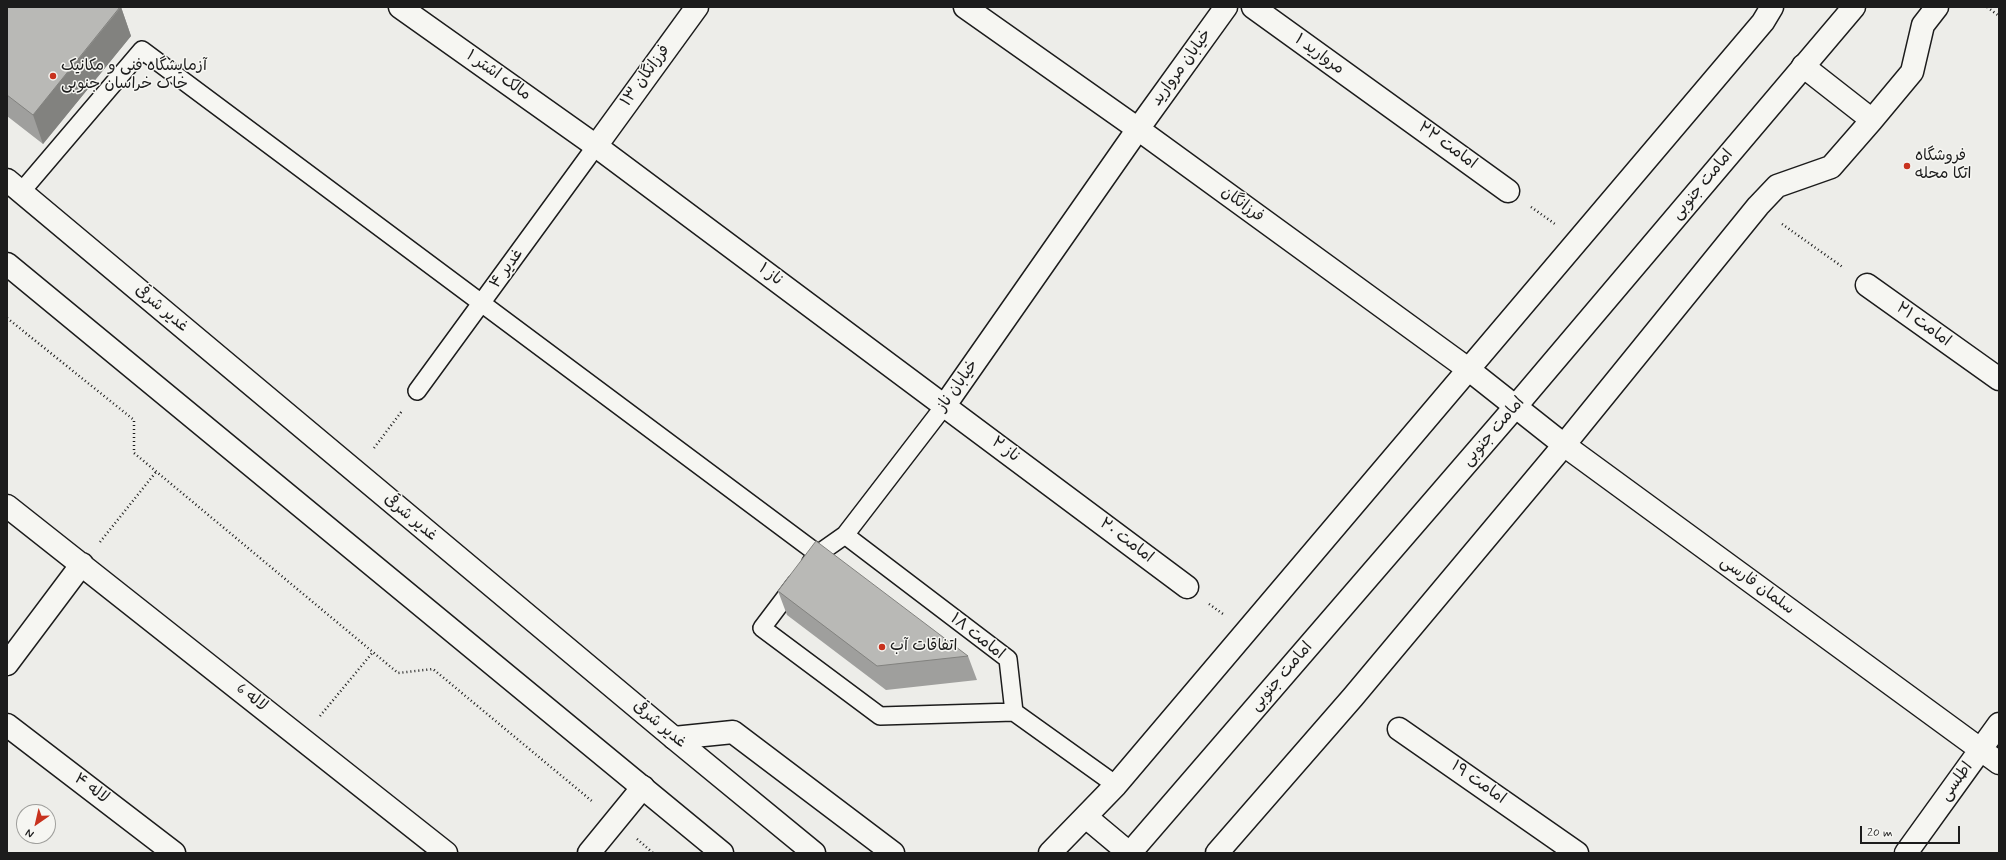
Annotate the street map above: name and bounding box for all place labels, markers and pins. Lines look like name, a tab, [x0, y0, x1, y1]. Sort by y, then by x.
place label: آزمایشگاه فنی و مکانیک خاک خراسان جنوبی	[61, 57, 207, 95]
marker: آزمایشگاه فنی و مکانیک خاک خراسان جنوبی	[48, 71, 58, 81]
place label: فروشگاه اتکا محله	[1915, 147, 1972, 185]
marker: فروشگاه اتکا محله	[1902, 161, 1912, 171]
place label: اتفاقات آب	[890, 637, 957, 657]
marker: اتفاقات آب	[877, 642, 887, 652]

